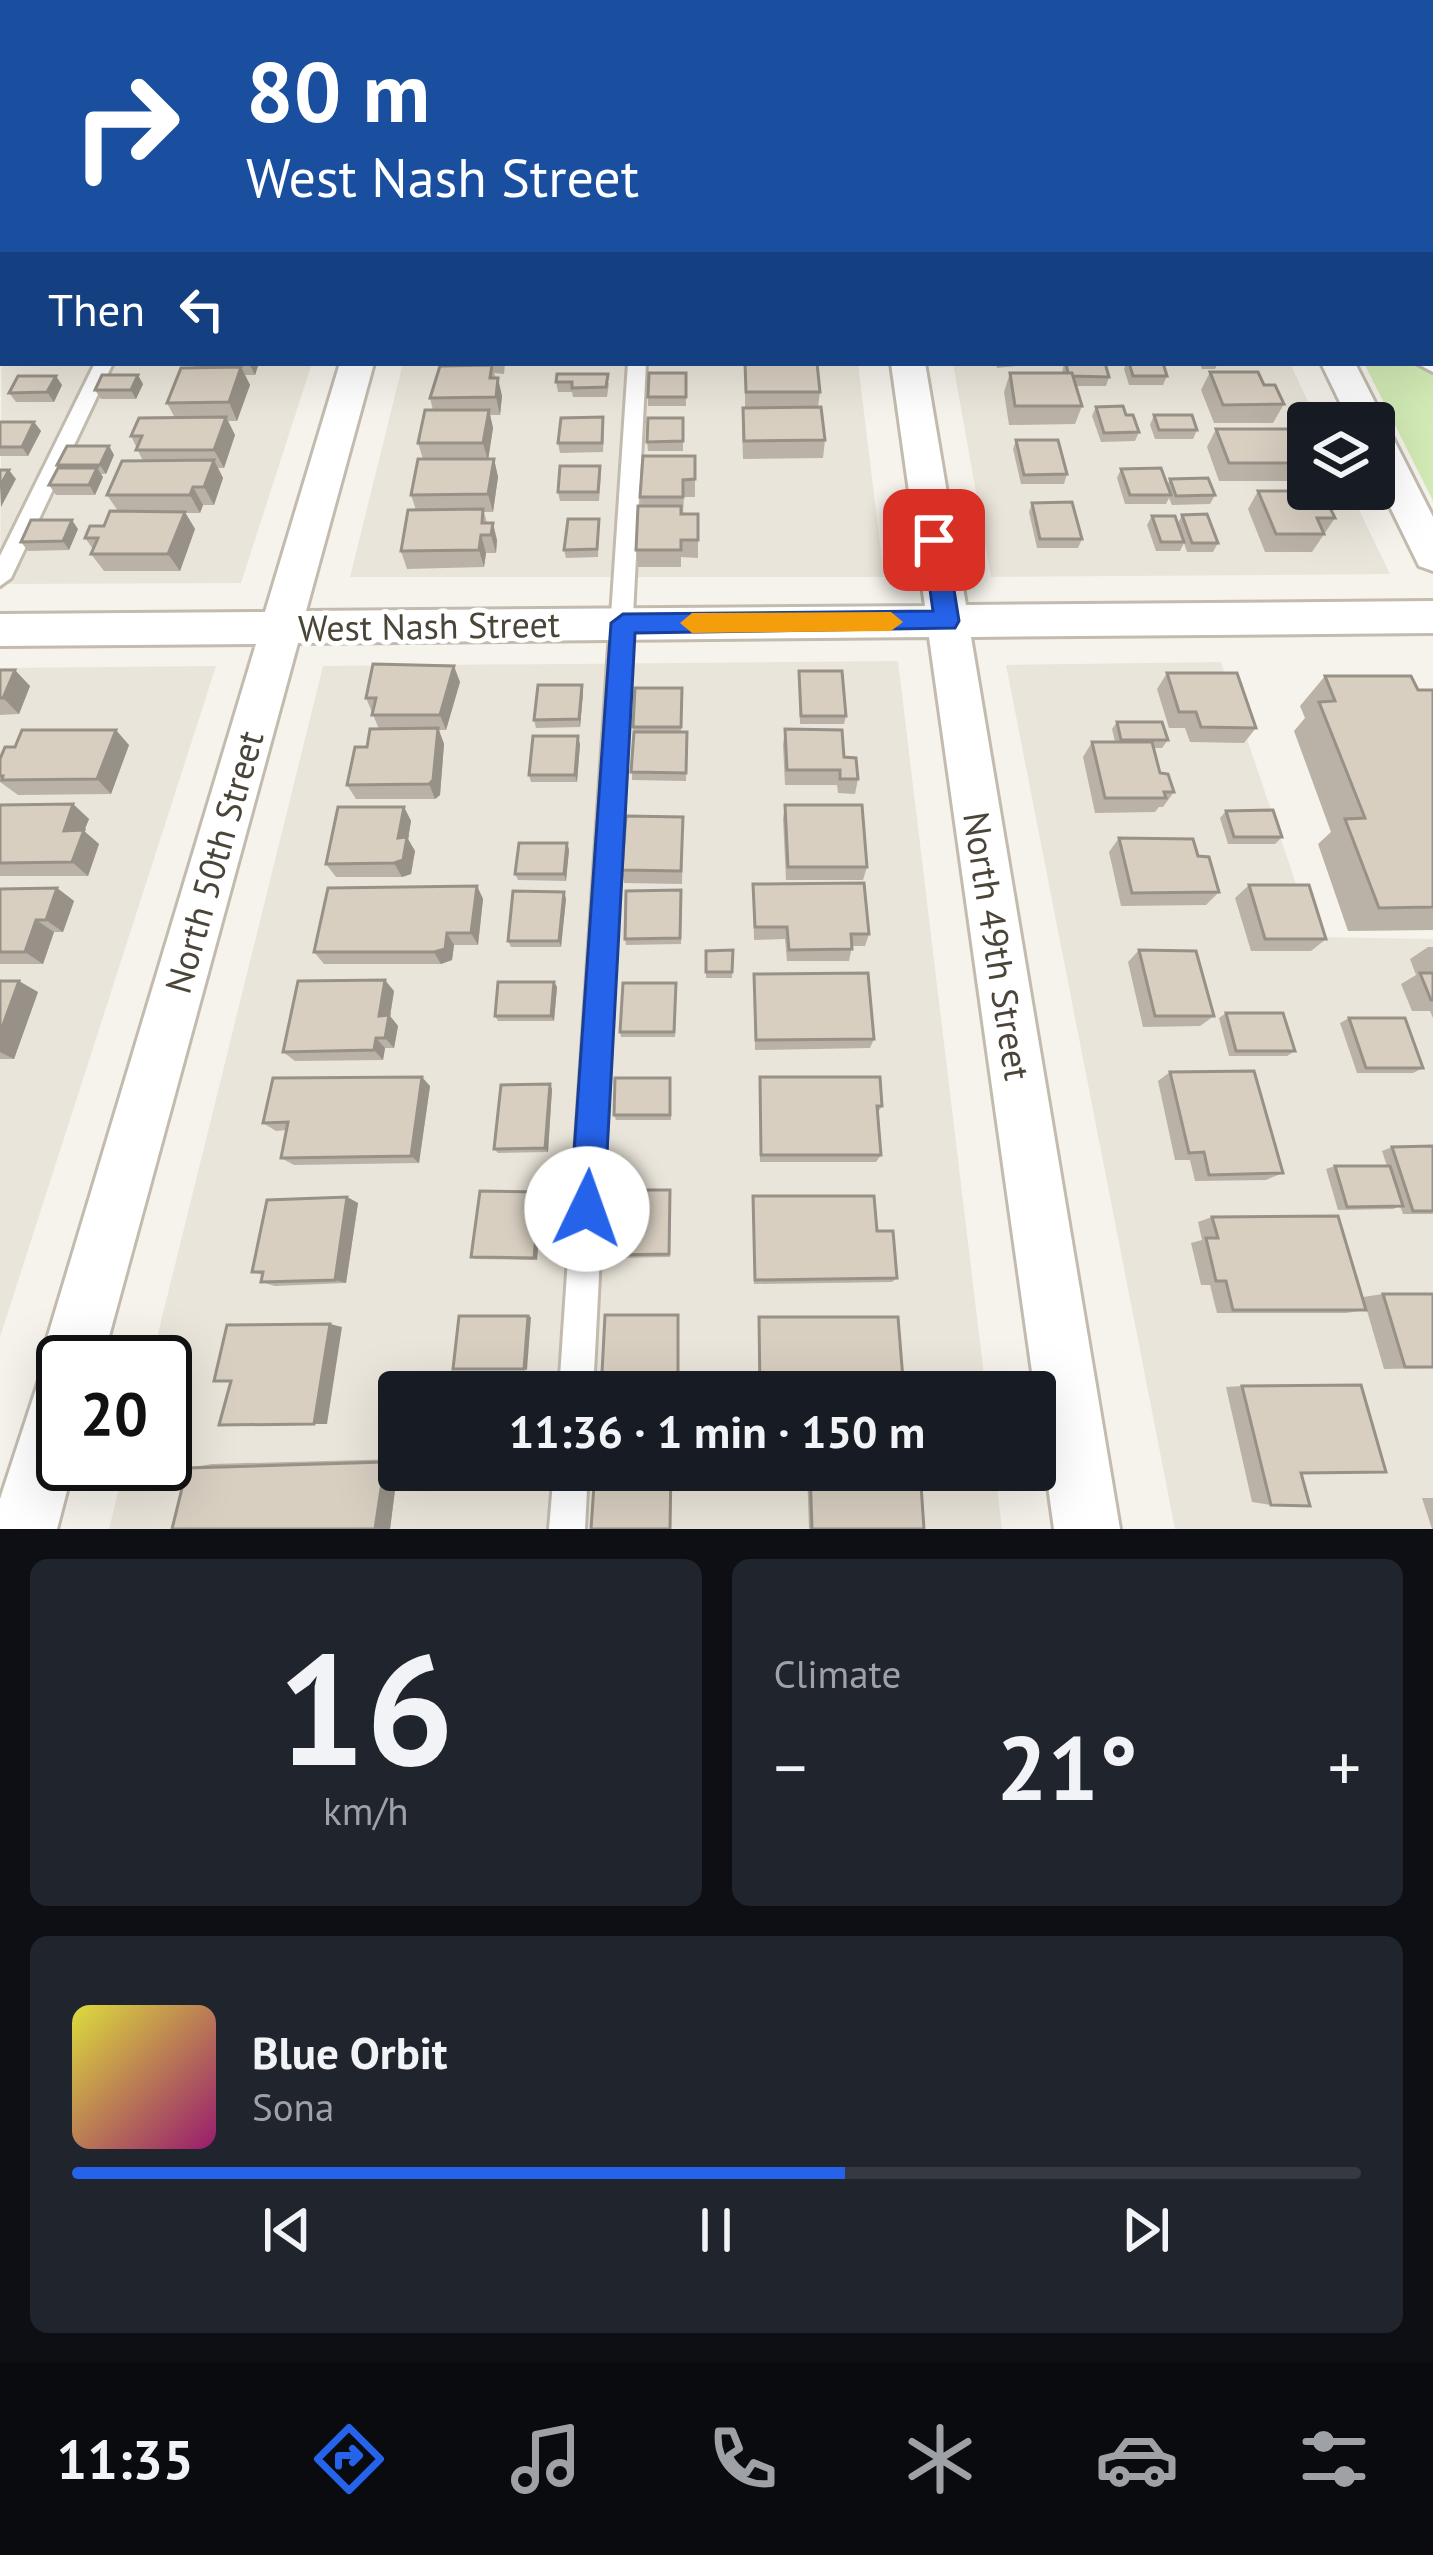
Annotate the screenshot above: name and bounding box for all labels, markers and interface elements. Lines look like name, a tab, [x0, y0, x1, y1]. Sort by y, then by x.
text: 80 m	[246, 36, 430, 145]
icon: right	[48, 48, 204, 204]
text: West Nash Street	[246, 142, 639, 212]
icon: left	[169, 276, 235, 342]
text: Then	[48, 280, 145, 338]
map controls	[1287, 402, 1395, 510]
button: layers	[1287, 402, 1395, 510]
pin	[883, 489, 985, 591]
icon: arrive	[901, 507, 967, 573]
street label: West Nash Street	[298, 600, 560, 651]
street label: North 50th Street	[154, 725, 273, 999]
street label: North 49th Street	[953, 808, 1042, 1083]
position arrow	[524, 1146, 650, 1272]
speed limit sign: 20	[36, 1335, 192, 1491]
text: 11:36 · 1 min · 150 m	[509, 1402, 925, 1460]
text: 16	[277, 1606, 454, 1808]
text: Climate	[774, 1648, 901, 1699]
text: 21°	[997, 1708, 1138, 1825]
text: −	[774, 1724, 807, 1809]
text: +	[1328, 1724, 1361, 1809]
text: km/h	[323, 1785, 409, 1836]
text: Blue Orbit	[252, 2023, 448, 2081]
text: Sona	[252, 2081, 334, 2132]
icon: previous	[254, 2197, 320, 2263]
icon: pause	[683, 2197, 749, 2263]
icon: next	[1113, 2197, 1179, 2263]
icon: directions	[307, 2417, 391, 2501]
icon: music	[504, 2417, 588, 2501]
icon: phone	[701, 2417, 785, 2501]
icon: climate	[898, 2417, 982, 2501]
icon: car	[1095, 2417, 1179, 2501]
icon: filters	[1292, 2417, 1376, 2501]
text: 11:35	[57, 2424, 194, 2494]

